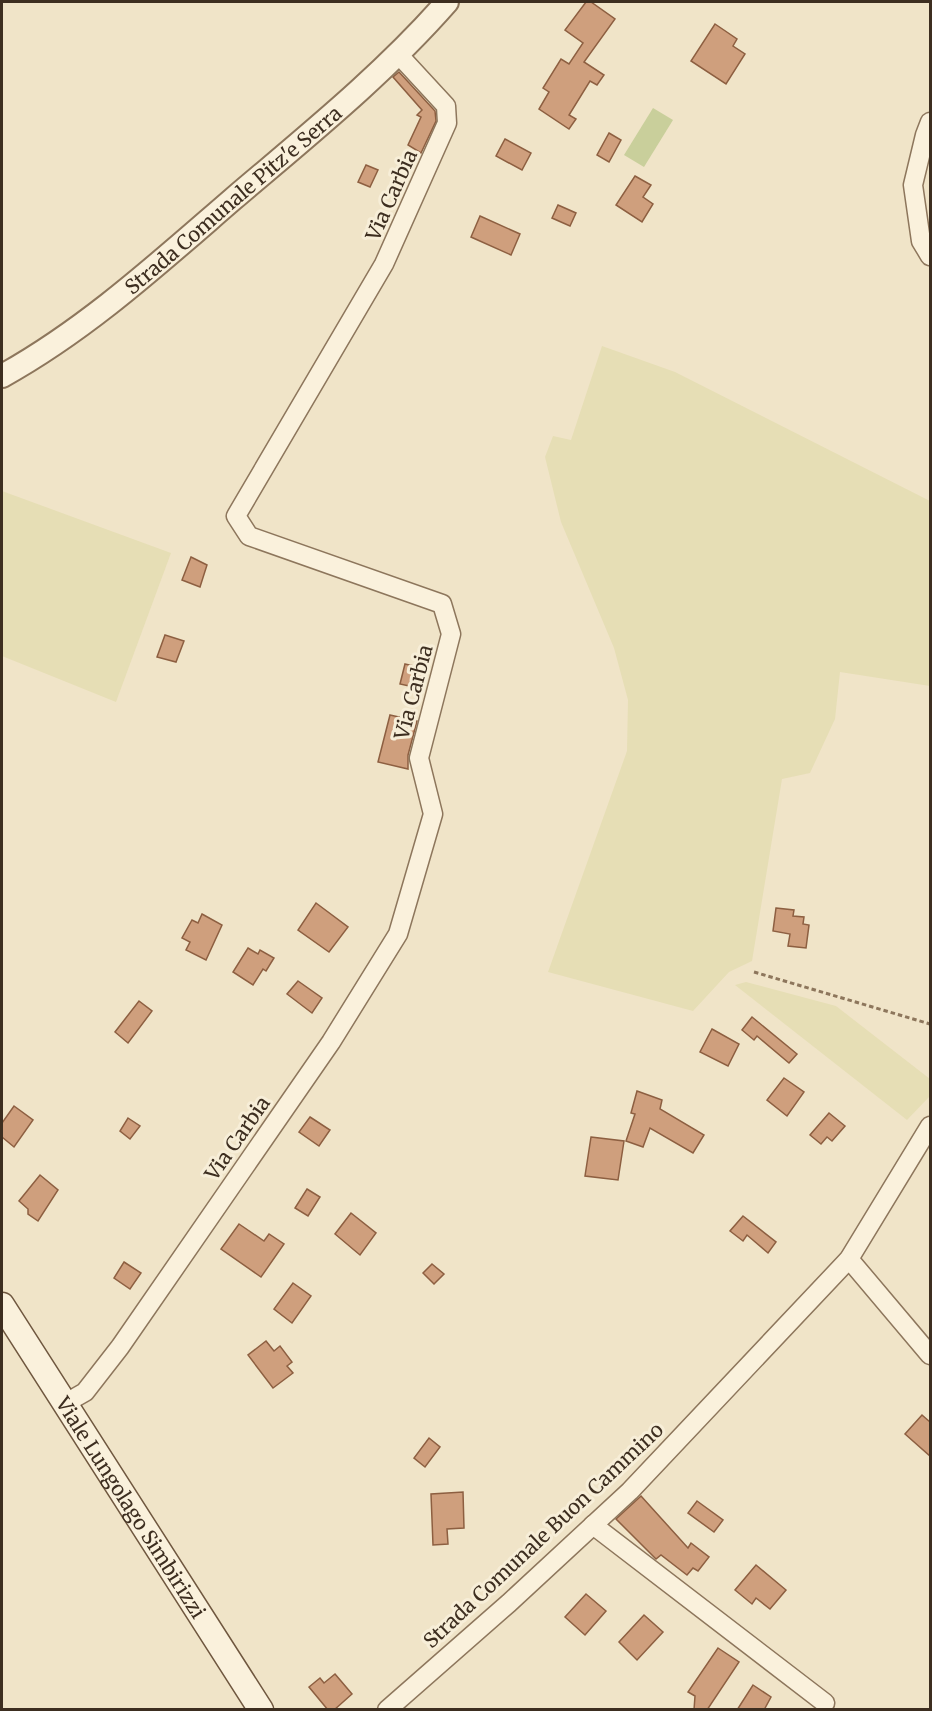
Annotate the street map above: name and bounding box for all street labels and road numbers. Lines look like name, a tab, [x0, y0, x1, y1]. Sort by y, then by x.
street label: Strada Comunale Pitz'e Serra	[119, 100, 346, 299]
street label: Via Carbia	[359, 145, 422, 245]
street label: Via Carbia	[388, 642, 438, 743]
street label: Via Carbia	[198, 1091, 275, 1186]
street label: Viale Lungolago Simbirizzi	[51, 1391, 211, 1623]
street label: Strada Comunale Buon Cammino	[418, 1417, 668, 1653]

